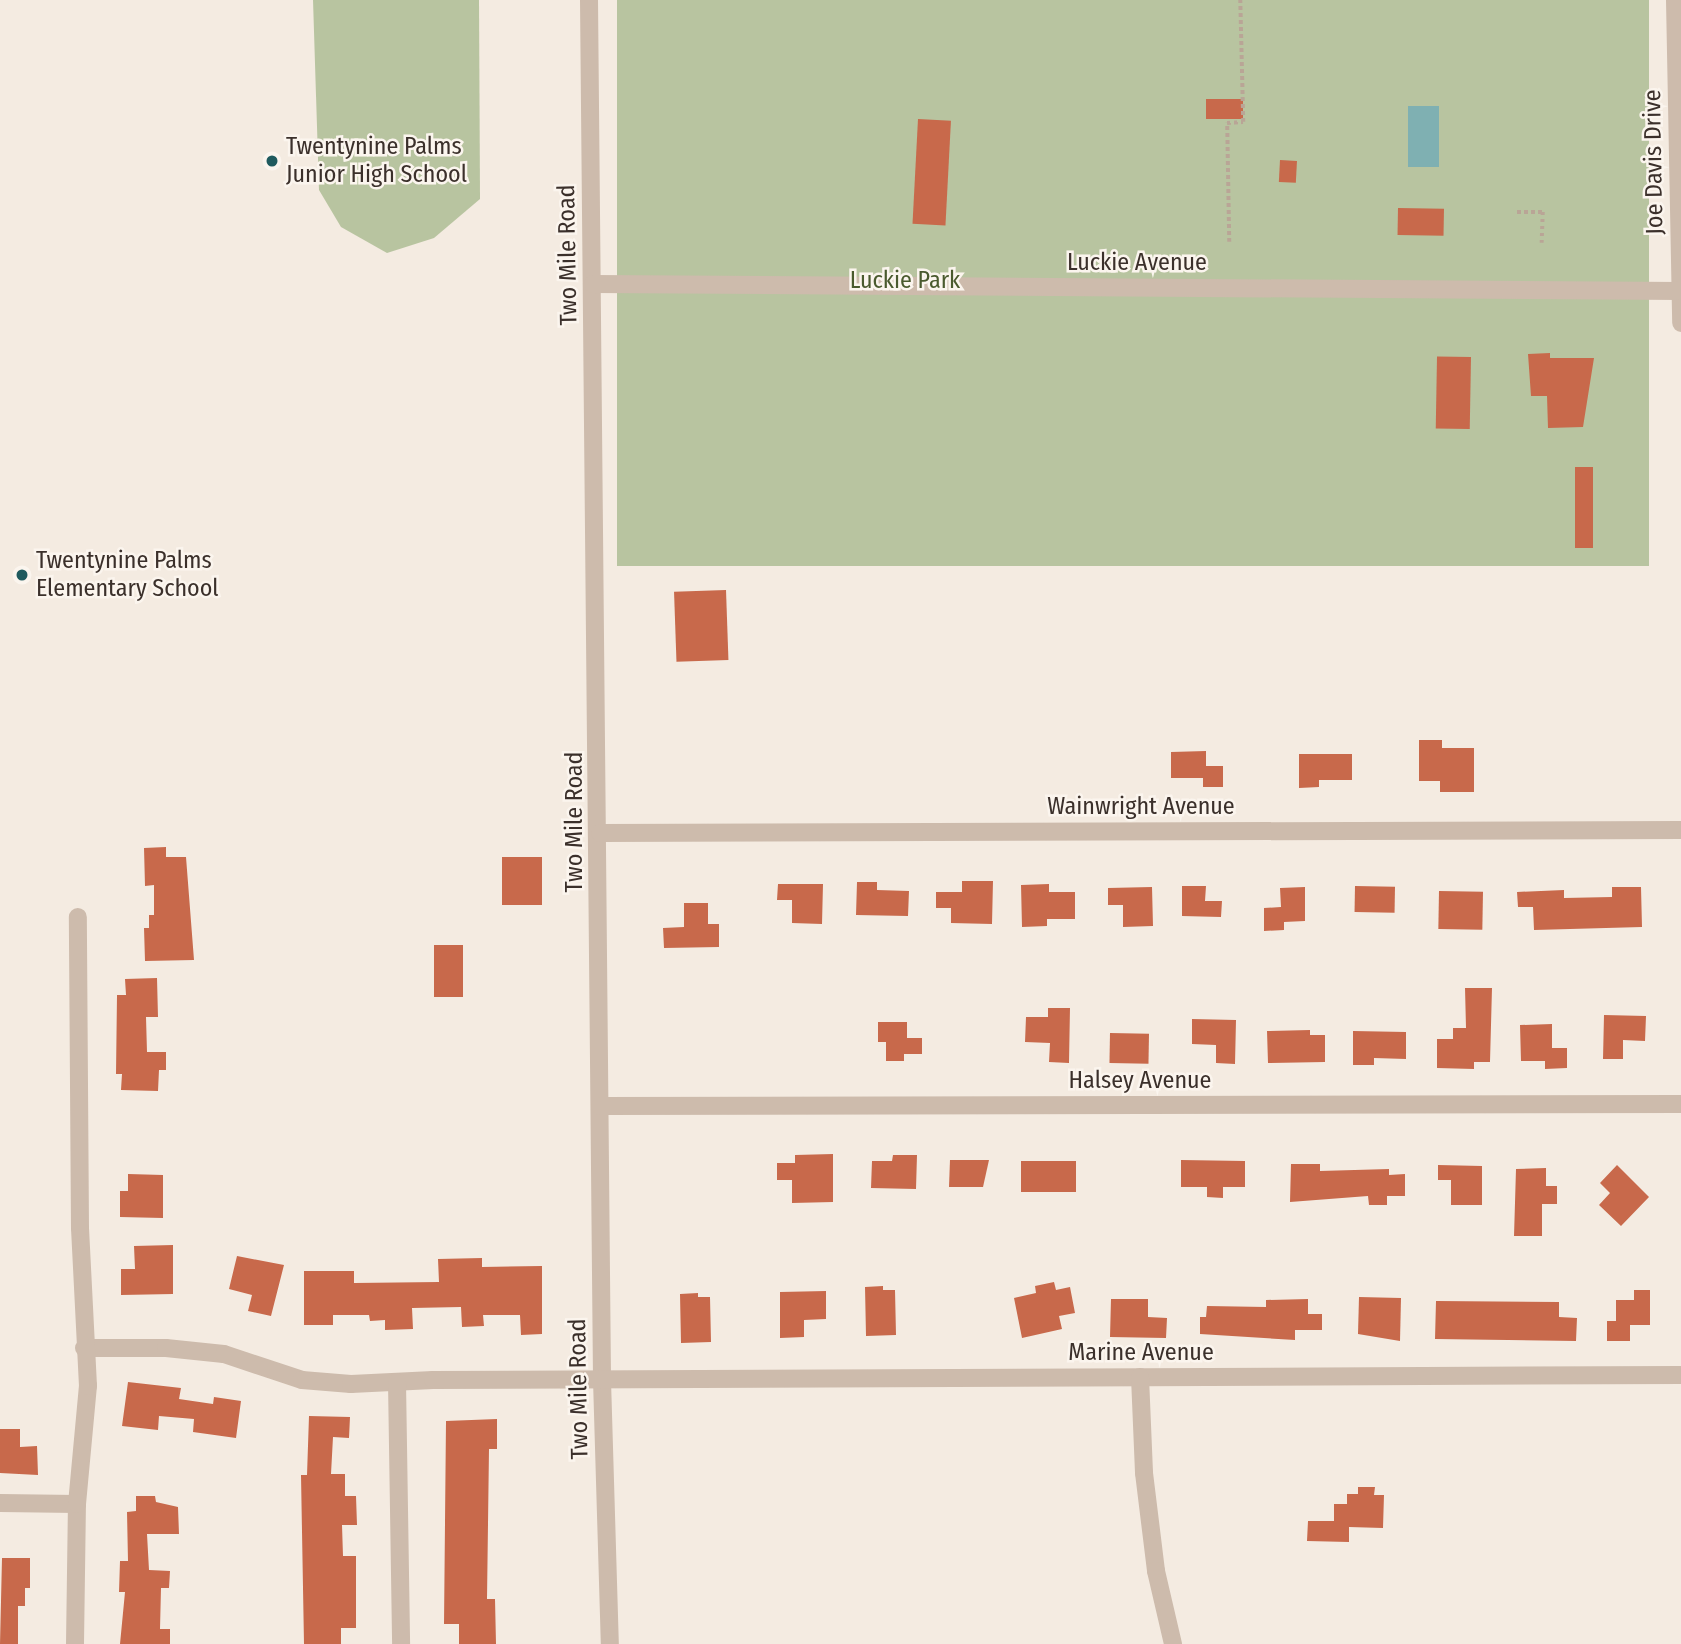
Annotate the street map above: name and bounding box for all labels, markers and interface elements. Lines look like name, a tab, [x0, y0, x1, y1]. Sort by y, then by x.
street label: Joe Davis Drive	[1638, 89, 1670, 235]
place label: Twentynine Palms Junior High School	[286, 133, 467, 189]
marker: Twentynine Palms Junior High School	[264, 153, 280, 169]
street label: Two Mile Road	[552, 184, 584, 326]
street label: Luckie Avenue	[1067, 249, 1207, 277]
park label: Luckie Park	[850, 267, 960, 295]
place label: Twentynine Palms Elementary School	[36, 547, 219, 603]
marker: Twentynine Palms Elementary School	[14, 567, 30, 583]
street label: Two Mile Road	[561, 752, 589, 892]
street label: Wainwright Avenue	[1047, 793, 1235, 821]
street label: Halsey Avenue	[1069, 1067, 1211, 1095]
street label: Two Mile Road	[563, 1318, 595, 1460]
street label: Marine Avenue	[1068, 1339, 1214, 1367]

